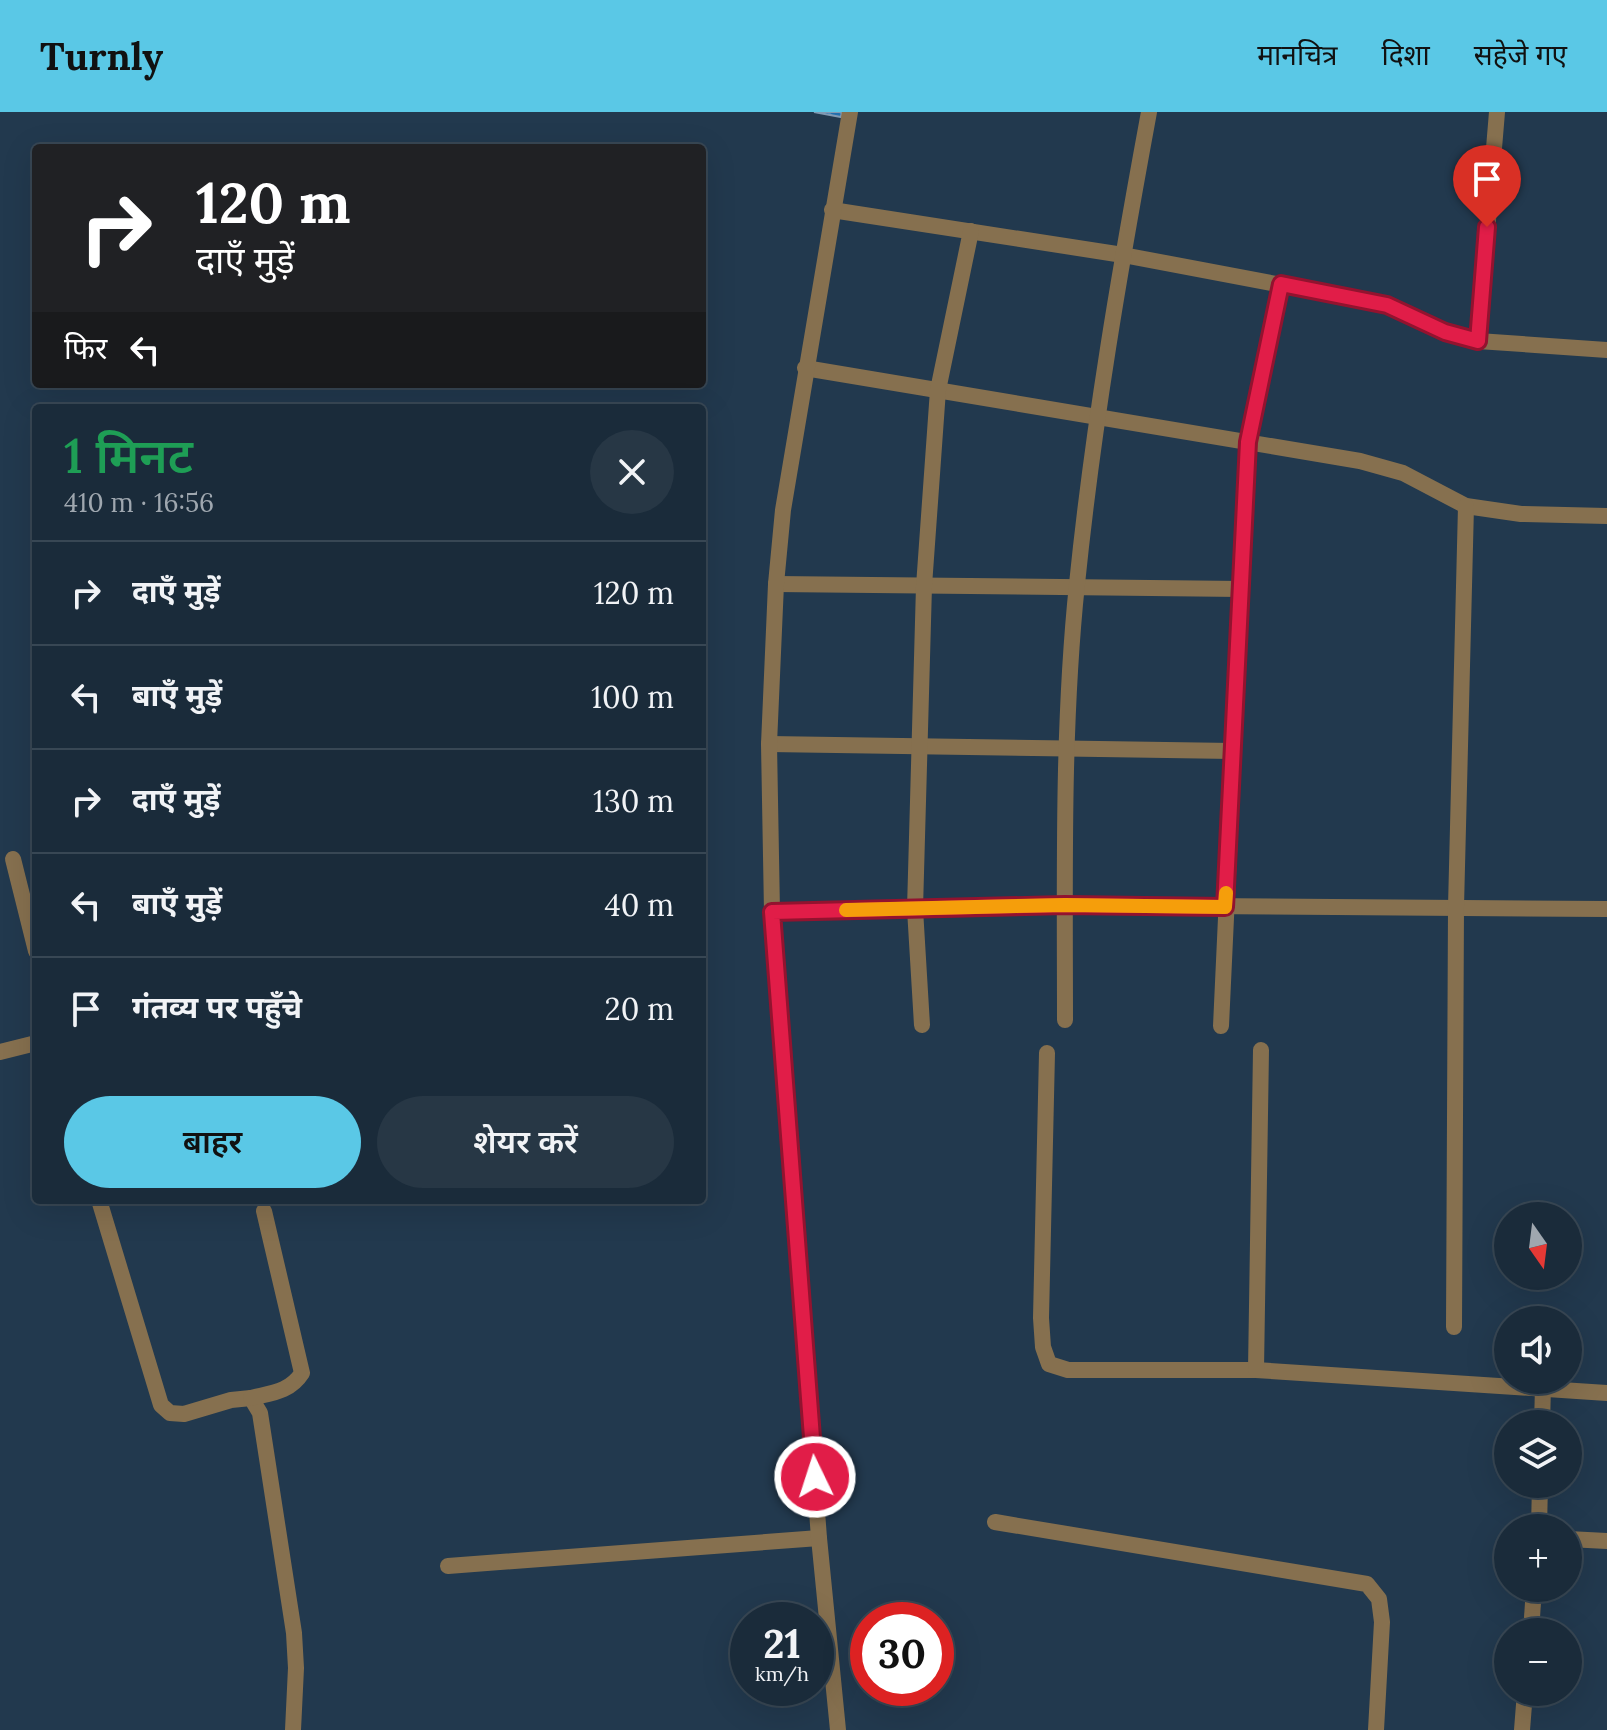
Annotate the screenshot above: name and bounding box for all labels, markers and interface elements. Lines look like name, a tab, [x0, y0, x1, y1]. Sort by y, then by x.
text: Turnly	[40, 32, 163, 80]
text: मानचित्र	[1257, 37, 1337, 73]
text: दिशा	[1381, 37, 1430, 73]
text: सहेजे गए	[1474, 37, 1567, 73]
pin	[1453, 145, 1521, 227]
icon: arrive	[1465, 157, 1509, 201]
text: 120 m	[196, 167, 350, 238]
icon: right	[64, 176, 168, 280]
text: दाएँ मुड़ें	[196, 237, 295, 283]
icon: left	[123, 328, 167, 372]
text: फिर	[64, 329, 107, 367]
text: 1 मिनट	[64, 425, 193, 486]
button: close	[590, 430, 674, 514]
text: 410 m · 16:56	[64, 486, 214, 519]
icon: right	[64, 571, 108, 615]
text: दाएँ मुड़ें	[132, 572, 220, 610]
text: 120 m	[594, 574, 674, 612]
icon: left	[64, 675, 108, 719]
text: बाएँ मुड़ें	[132, 676, 222, 714]
text: 100 m	[591, 678, 674, 716]
icon: right	[64, 779, 108, 823]
text: दाएँ मुड़ें	[132, 780, 220, 818]
text: 130 m	[593, 782, 674, 820]
icon: left	[64, 883, 108, 927]
text: बाएँ मुड़ें	[132, 884, 222, 922]
text: 40 m	[604, 886, 674, 924]
icon: arrive	[64, 987, 108, 1031]
text: गंतव्य पर पहुँचे	[132, 988, 302, 1026]
text: 20 m	[605, 990, 674, 1028]
button: बाहर	[64, 1096, 361, 1188]
button: शेयर करें	[377, 1096, 674, 1188]
north arrow	[1494, 1202, 1582, 1290]
map controls	[1494, 1202, 1582, 1706]
button: sound	[1494, 1306, 1582, 1394]
button: layers	[1494, 1410, 1582, 1498]
position arrow	[773, 1435, 857, 1519]
button: +	[1494, 1514, 1582, 1602]
speed limit sign: 30	[850, 1602, 954, 1706]
text: 21	[763, 1618, 801, 1669]
button: −	[1494, 1618, 1582, 1706]
text: km/h	[755, 1661, 809, 1686]

